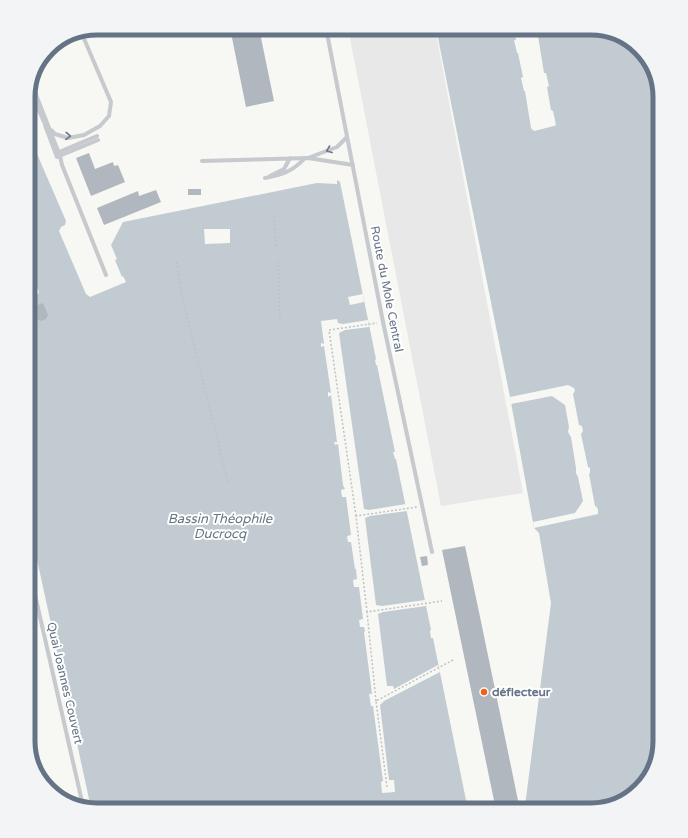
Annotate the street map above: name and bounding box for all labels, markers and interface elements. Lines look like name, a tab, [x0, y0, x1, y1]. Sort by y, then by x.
one-way arrow	[65, 132, 71, 140]
one-way arrow	[326, 145, 333, 153]
street label: Route du Mole Central	[368, 225, 406, 353]
water label: Bassin Théophile Ducrocq	[168, 511, 273, 542]
street label: Quai Joannes Couvert	[44, 621, 86, 746]
place label: déflecteur	[492, 685, 551, 699]
marker: déflecteur	[479, 687, 489, 697]

